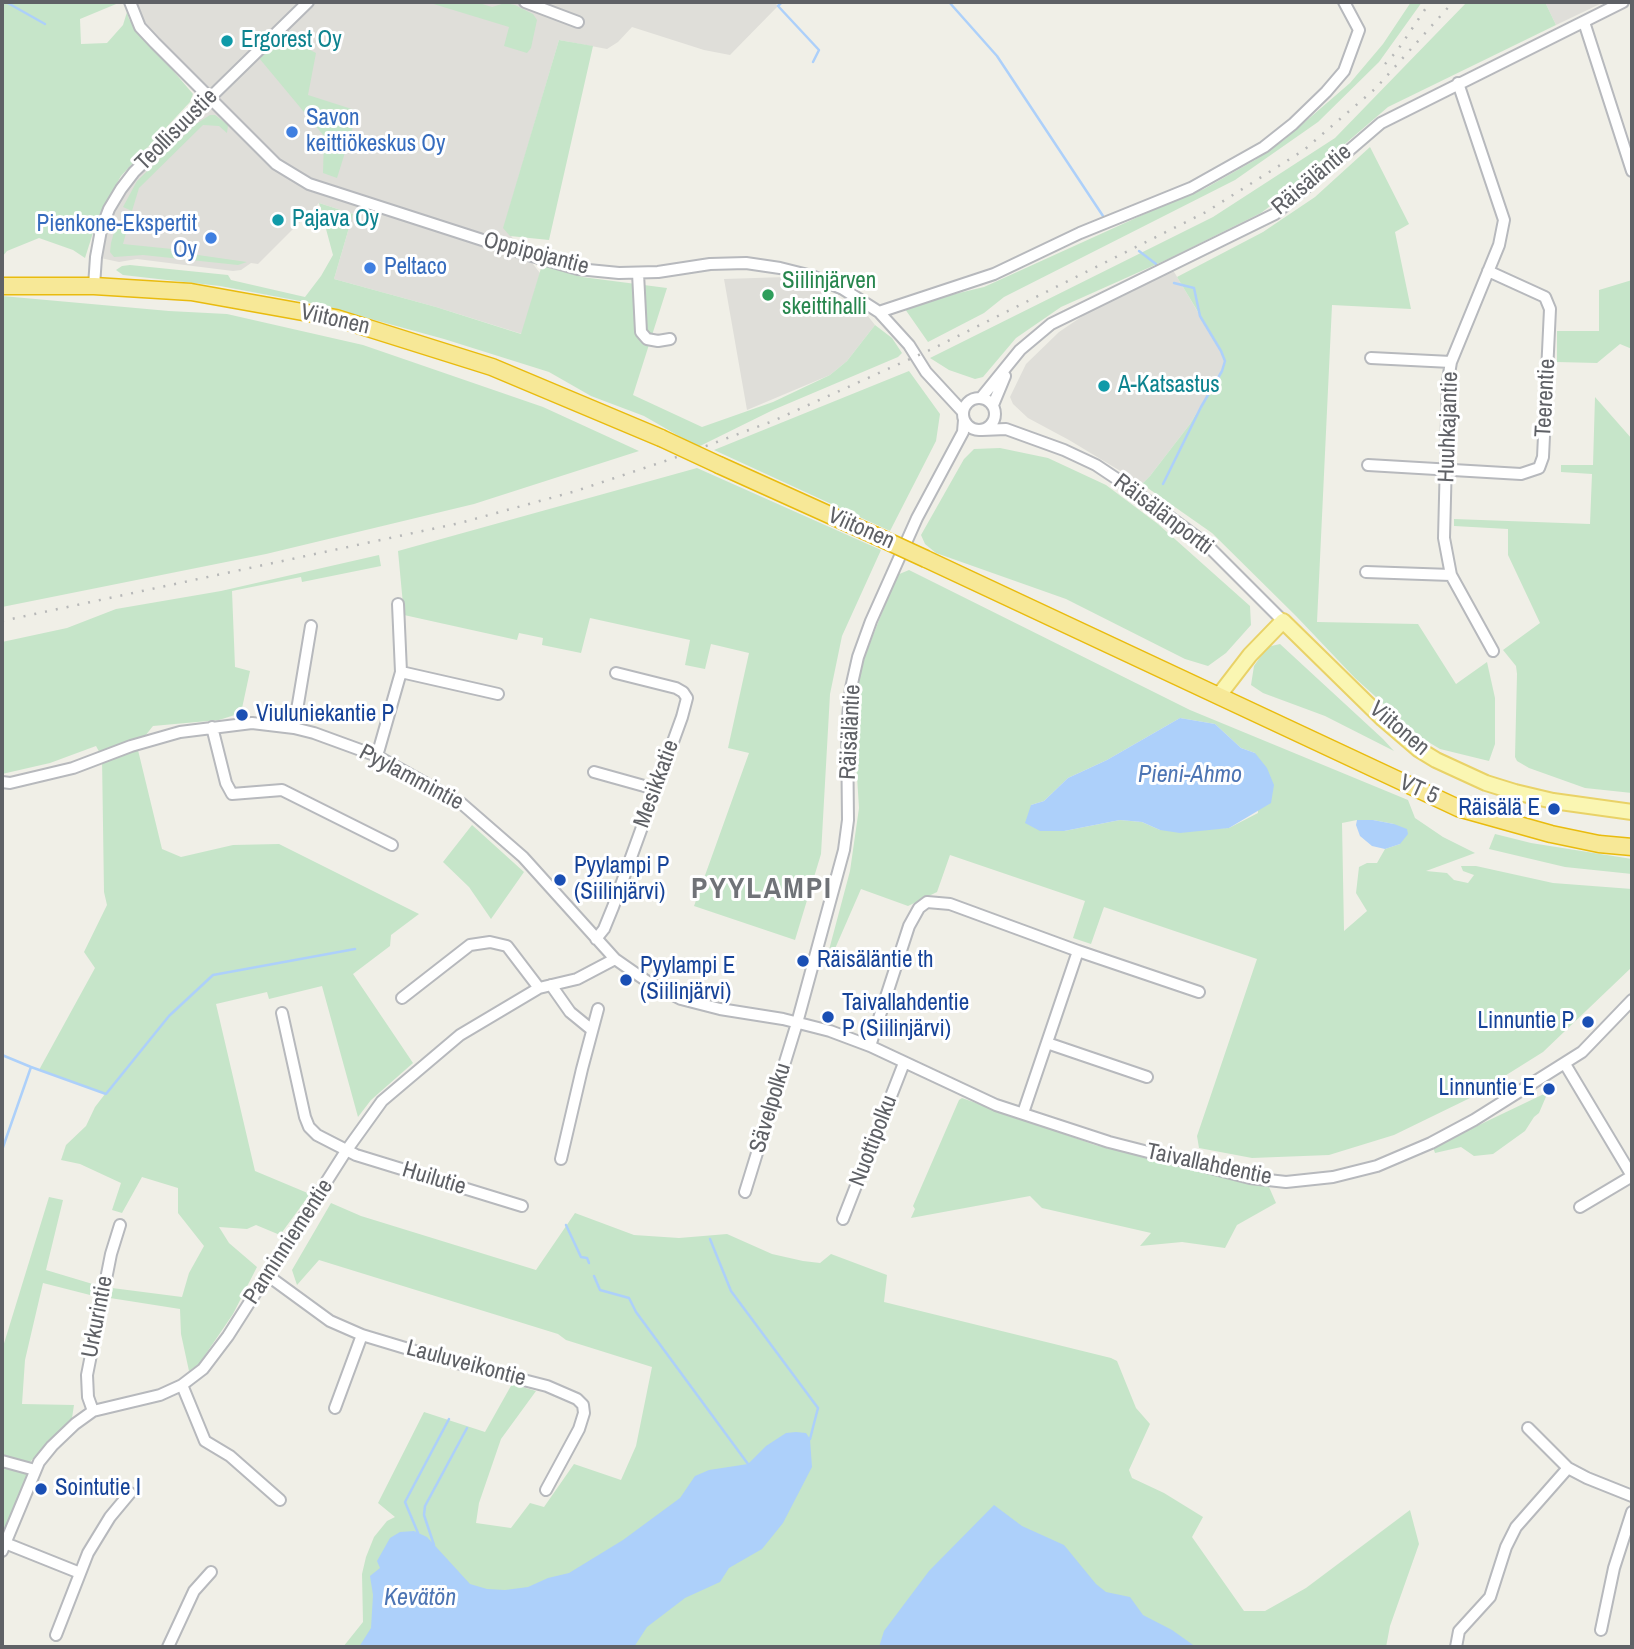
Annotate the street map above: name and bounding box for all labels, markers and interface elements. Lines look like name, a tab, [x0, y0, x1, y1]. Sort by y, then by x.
place label: Ergorest Oy	[241, 27, 342, 55]
marker: Ergorest Oy	[219, 33, 235, 49]
street label: Teollisuustie	[130, 83, 224, 177]
place label: Savon keittiökeskus Oy	[306, 105, 445, 159]
marker: Savon keittiökeskus Oy	[284, 124, 300, 140]
street label: Räisäläntie	[1267, 139, 1357, 221]
place label: Pajava Oy	[292, 206, 379, 234]
place label: Pienkone-Ekspertit Oy	[37, 211, 197, 265]
marker: Pajava Oy	[270, 212, 286, 228]
street label: Oppipojantie	[480, 227, 592, 281]
marker: Pienkone-Ekspertit Oy	[203, 230, 219, 246]
place label: Peltaco	[384, 254, 447, 282]
marker: Peltaco	[362, 260, 378, 276]
place label: Siilinjärven skeittihalli	[782, 268, 876, 322]
marker: Siilinjärven skeittihalli	[760, 287, 776, 303]
street label: Viitonen	[298, 299, 372, 341]
street label: Teerentie	[1530, 358, 1562, 438]
street label: Huuhkajantie	[1433, 371, 1465, 483]
place label: A-Katsastus	[1118, 372, 1220, 400]
marker: A-Katsastus	[1096, 378, 1112, 394]
street label: Räisälänportti	[1108, 469, 1218, 561]
street label: Viitonen	[823, 502, 899, 556]
street label: Räisäläntie	[835, 684, 867, 780]
street label: Viitonen	[1363, 696, 1435, 762]
place label: Viuluniekantie P	[256, 701, 394, 729]
marker: Viuluniekantie P	[234, 707, 250, 723]
street label: Mesikkatie	[628, 736, 686, 832]
street label: Pyylammintie	[354, 739, 468, 817]
water label: Pieni-Ahmo	[1138, 762, 1242, 790]
street label: VT 5	[1395, 769, 1443, 811]
place label: Räisälä E	[1458, 795, 1540, 823]
marker: Räisälä E	[1546, 801, 1562, 817]
place label: Pyylampi P (Siilinjärvi)	[574, 853, 669, 907]
marker: Pyylampi P (Siilinjärvi)	[552, 872, 568, 888]
district label: PYYLAMPI	[692, 872, 832, 908]
place label: Räisäläntie th	[817, 947, 933, 975]
place label: Pyylampi E (Siilinjärvi)	[640, 953, 735, 1007]
marker: Räisäläntie th	[795, 953, 811, 969]
marker: Pyylampi E (Siilinjärvi)	[618, 972, 634, 988]
place label: Taivallahdentie P (Siilinjärvi)	[842, 990, 969, 1044]
place label: Linnuntie P	[1478, 1008, 1574, 1036]
marker: Taivallahdentie P (Siilinjärvi)	[820, 1009, 836, 1025]
marker: Linnuntie P	[1580, 1014, 1596, 1030]
street label: Sävelpolku	[744, 1060, 798, 1156]
place label: Linnuntie E	[1439, 1075, 1535, 1103]
marker: Linnuntie E	[1541, 1081, 1557, 1097]
street label: Nuottipolku	[844, 1092, 904, 1190]
street label: Taivallahdentie	[1144, 1138, 1274, 1192]
street label: Huilutie	[399, 1156, 469, 1202]
street label: Panninniementie	[238, 1174, 340, 1310]
street label: Urkurintie	[77, 1274, 119, 1360]
street label: Lauluveikontie	[403, 1335, 529, 1393]
place label: Sointutie I	[55, 1475, 141, 1503]
marker: Sointutie I	[33, 1481, 49, 1497]
water label: Kevätön	[384, 1585, 456, 1613]

